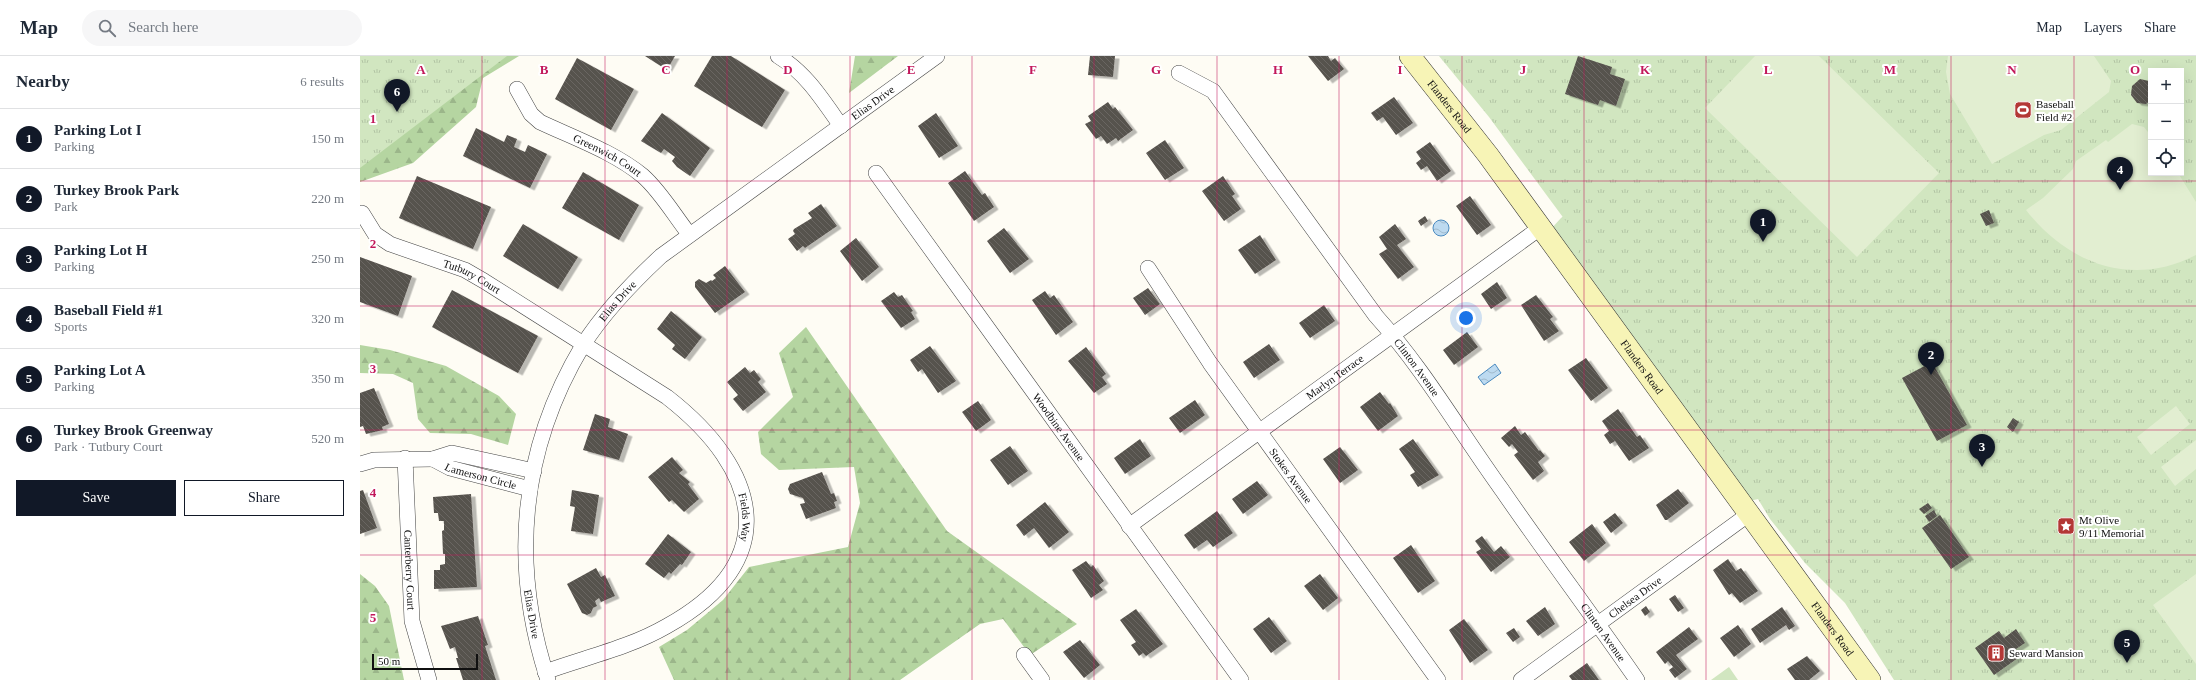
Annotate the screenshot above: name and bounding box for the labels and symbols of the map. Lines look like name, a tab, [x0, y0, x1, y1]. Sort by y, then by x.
text: A	[416, 62, 426, 77]
text: B	[540, 62, 549, 77]
text: C	[661, 62, 671, 77]
text: D	[783, 62, 793, 77]
text: E	[907, 62, 915, 77]
text: F	[1029, 62, 1037, 77]
text: G	[1151, 62, 1161, 77]
text: H	[1273, 62, 1283, 77]
text: I	[1397, 62, 1403, 77]
text: J	[1520, 62, 1527, 77]
text: K	[1640, 62, 1651, 77]
text: L	[1764, 62, 1773, 77]
text: M	[1884, 62, 1896, 77]
text: N	[2007, 62, 2017, 77]
text: O	[2130, 62, 2140, 77]
street label: Flanders Road	[1425, 77, 1474, 135]
pin: 6	[384, 79, 410, 112]
street label: Elias Drive	[849, 83, 896, 122]
place label: Baseball Field #2	[2036, 98, 2074, 123]
sports icon: Baseball Field #2	[2013, 100, 2033, 120]
text: 1	[370, 111, 376, 126]
street label: Greenwich Court	[572, 132, 644, 179]
pin: 4	[2107, 157, 2133, 190]
pin: 1	[1750, 209, 1776, 242]
text: 2	[370, 236, 376, 251]
street label: Tutbury Court	[442, 257, 503, 296]
street label: Elias Drive	[596, 278, 638, 323]
your location	[1456, 308, 1476, 328]
street label: Clinton Avenue	[1392, 336, 1442, 399]
street label: Flanders Road	[1618, 337, 1666, 397]
pin: 2	[1918, 342, 1944, 375]
street label: Marlyn Terrace	[1304, 352, 1366, 402]
text: 3	[370, 361, 377, 376]
street label: Woodbine Avenue	[1030, 391, 1087, 463]
pin: 3	[1969, 434, 1995, 467]
street label: Stokes Avenue	[1267, 446, 1315, 505]
street label: Lamerson Circle	[443, 460, 518, 491]
text: 4	[370, 485, 377, 500]
street label: Fields Way	[736, 491, 752, 543]
place label: Mt Olive 9/11 Memorial	[2079, 514, 2144, 539]
place icon: Mt Olive 9/11 Memorial	[2056, 516, 2076, 536]
street label: Canterberry Court	[402, 529, 418, 610]
street label: Chelsea Drive	[1606, 574, 1664, 620]
street label: Elias Drive	[522, 588, 542, 640]
street label: Flanders Road	[1809, 599, 1857, 659]
street label: Clinton Avenue	[1579, 601, 1628, 664]
text: 5	[370, 610, 377, 625]
pin: 5	[2114, 630, 2140, 663]
building icon: Seward Mansion	[1986, 643, 2006, 663]
place label: Seward Mansion	[2009, 647, 2084, 659]
scale bar	[372, 652, 478, 671]

